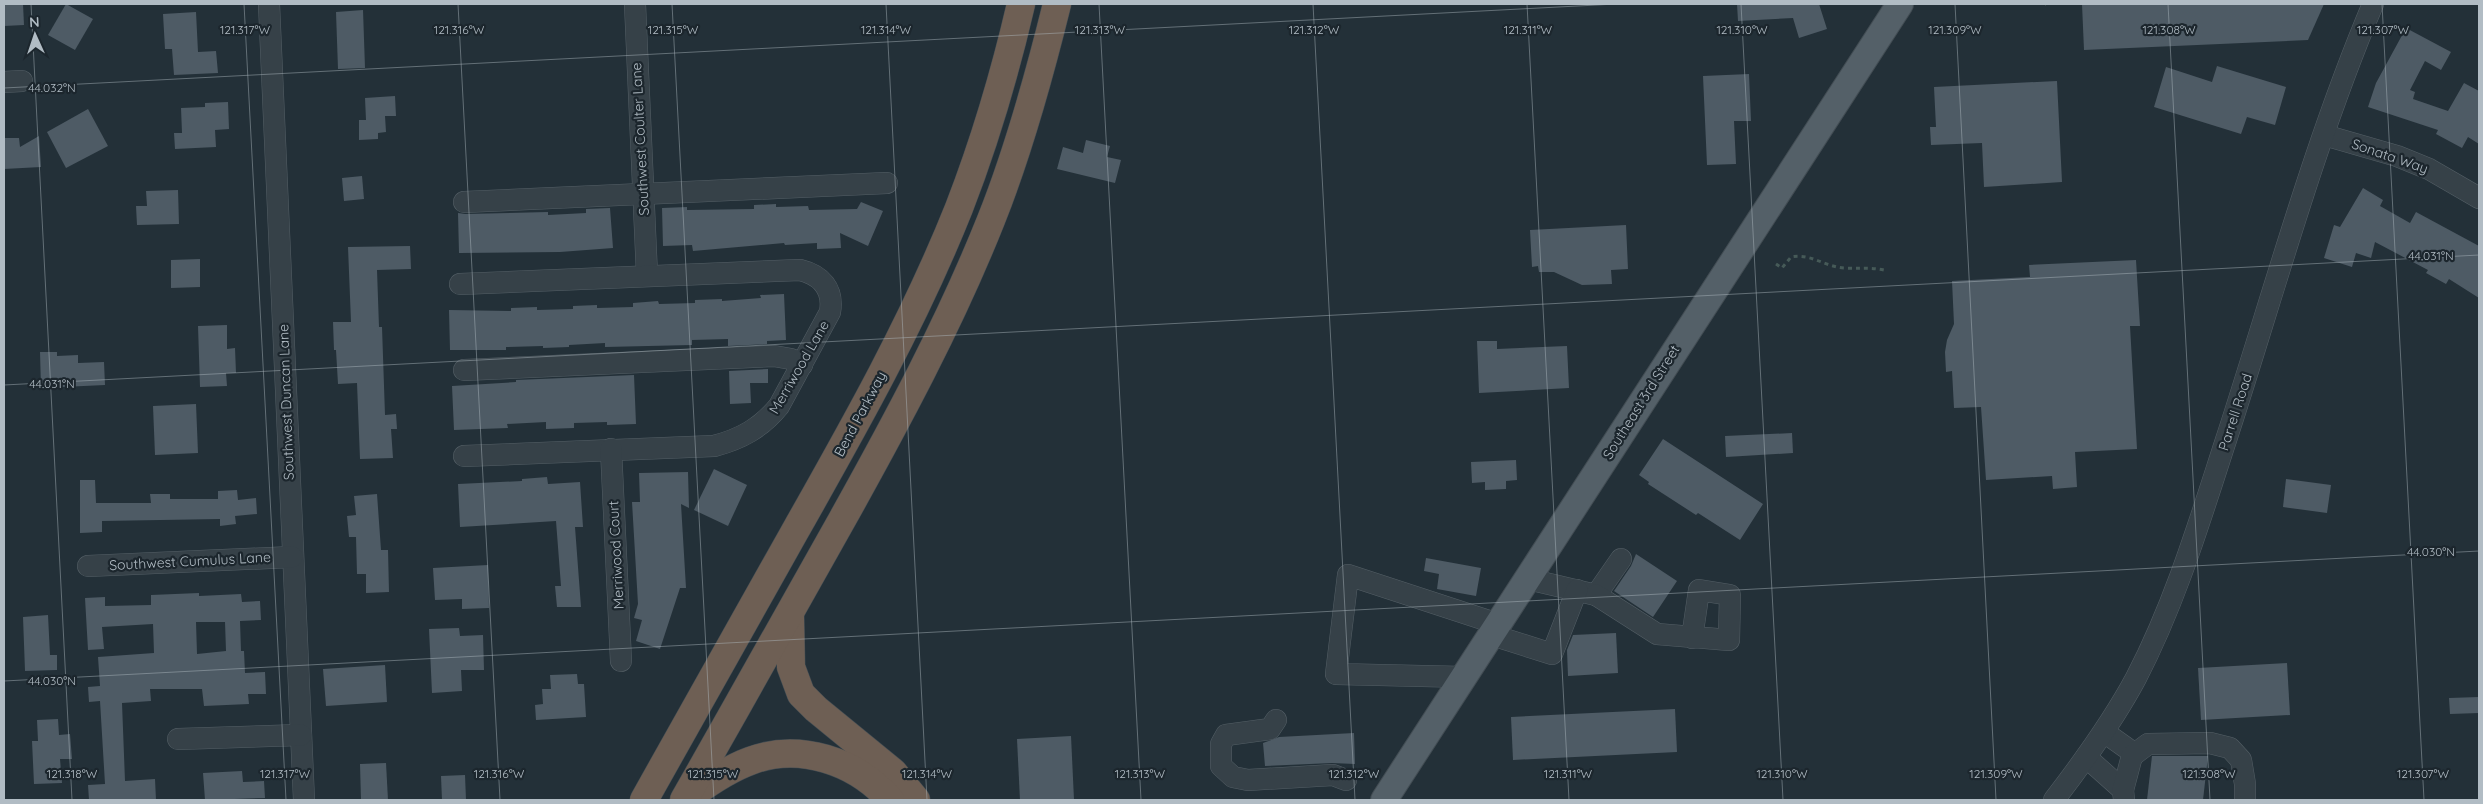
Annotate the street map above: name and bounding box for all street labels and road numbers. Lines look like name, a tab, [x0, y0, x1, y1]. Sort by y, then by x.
street label: Southwest Coulter Lane	[627, 62, 653, 216]
street label: Sonata Way	[2349, 135, 2431, 177]
street label: Merriwood Lane	[765, 317, 833, 417]
street label: Southwest Duncan Lane	[274, 324, 298, 480]
street label: Southeast 3rd Street	[1599, 341, 1684, 463]
street label: Bend Parkway	[830, 368, 890, 460]
street label: Parrell Road	[2214, 371, 2256, 453]
street label: Merriwood Court	[604, 500, 628, 610]
street label: Southwest Cumulus Lane	[109, 548, 271, 574]

